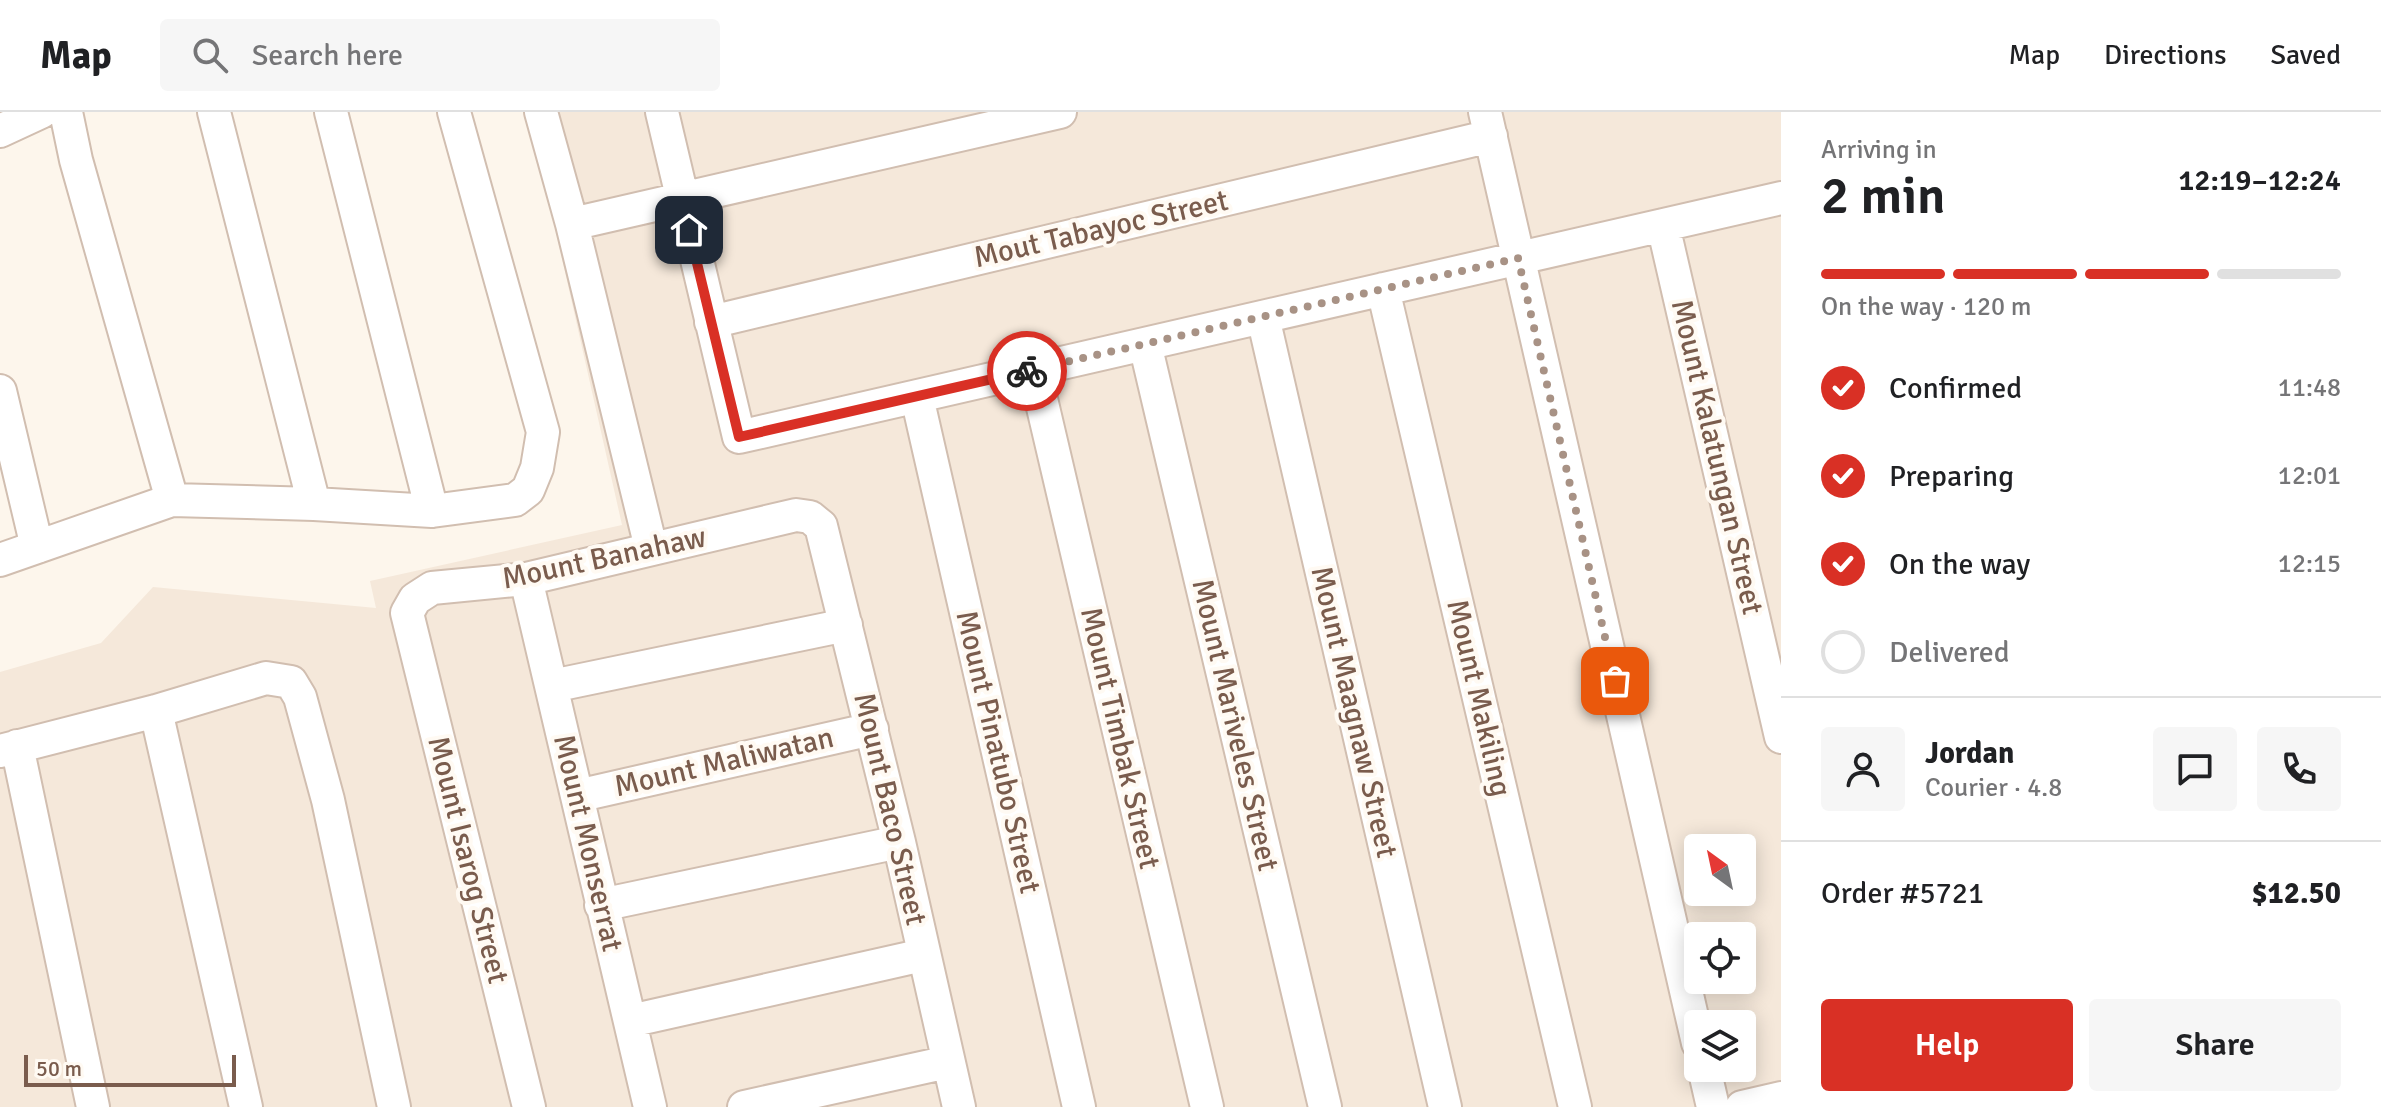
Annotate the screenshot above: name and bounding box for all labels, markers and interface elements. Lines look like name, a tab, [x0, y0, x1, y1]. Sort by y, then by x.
search box	[160, 19, 720, 91]
text: Map	[40, 32, 112, 79]
icon: search	[188, 33, 232, 77]
text: Search here	[252, 37, 403, 74]
text: Map	[2008, 38, 2060, 72]
text: Directions	[2104, 38, 2226, 72]
text: Saved	[2270, 38, 2341, 72]
text: Arriving in	[1821, 134, 1937, 166]
text: 12:19–12:24	[2178, 162, 2341, 199]
text: 2 min	[1821, 164, 1946, 228]
street label: Mout Tabayoc Street	[970, 182, 1232, 276]
pin	[655, 196, 723, 264]
icon: home	[667, 208, 711, 252]
text: On the way · 120 m	[1821, 291, 2031, 323]
street label: Mount Kalatungan Street	[1663, 296, 1771, 618]
courier	[987, 331, 1067, 411]
icon: bike	[1005, 349, 1049, 393]
icon: check	[1821, 366, 1865, 410]
text: Confirmed	[1889, 370, 2022, 407]
text: 11:48	[2278, 372, 2341, 404]
icon: check	[1821, 454, 1865, 498]
text: Preparing	[1889, 458, 2014, 495]
text: 12:01	[2278, 460, 2341, 492]
street label: Mount Banahaw	[499, 518, 710, 598]
icon: check	[1821, 542, 1865, 586]
text: On the way	[1889, 546, 2030, 583]
text: 12:15	[2278, 548, 2341, 580]
street label: Mount Maagnaw Street	[1302, 563, 1406, 861]
street label: Mount Mariveles Street	[1183, 576, 1287, 874]
street label: Mount Makiling	[1438, 596, 1520, 800]
street label: Mount Timbak Street	[1072, 604, 1168, 872]
street label: Mount Pinatubo Street	[947, 607, 1049, 897]
text: Delivered	[1889, 634, 2010, 671]
pin	[1581, 647, 1649, 715]
icon: bag	[1593, 659, 1637, 703]
street label: Mount Baco Street	[845, 689, 935, 929]
street label: Mount Maliwatan	[611, 719, 837, 805]
button: person	[1821, 727, 1905, 811]
button: chat	[2153, 727, 2237, 811]
button: phone	[2257, 727, 2341, 811]
street label: Mount Monserrat	[545, 731, 631, 955]
street label: Mount Isarog Street	[419, 733, 517, 987]
text: Jordan	[1925, 735, 2014, 772]
text: Courier · 4.8	[1925, 772, 2062, 804]
north arrow	[1684, 834, 1756, 906]
map controls	[1684, 834, 1756, 1082]
text: Order #5721	[1821, 875, 1984, 912]
text: $12.50	[2251, 875, 2341, 912]
button: locate	[1684, 922, 1756, 994]
button: Help	[1821, 999, 2073, 1091]
button: Share	[2089, 999, 2341, 1091]
button: layers	[1684, 1010, 1756, 1082]
scale bar	[24, 1051, 236, 1087]
text: 50 m	[36, 1055, 82, 1082]

